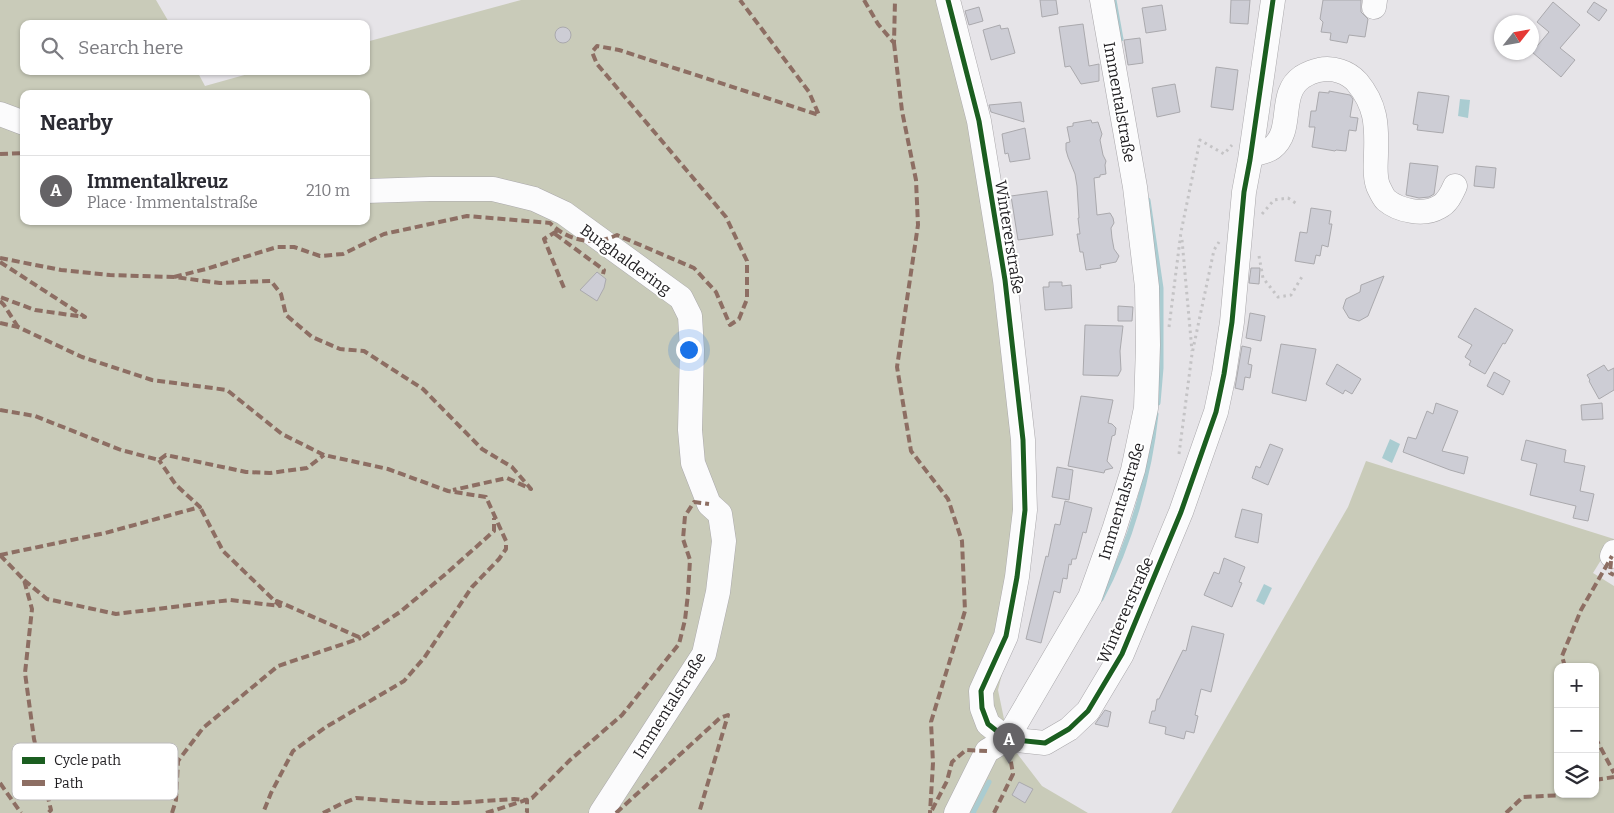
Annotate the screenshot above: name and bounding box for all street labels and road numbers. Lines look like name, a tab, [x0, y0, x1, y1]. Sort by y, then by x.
street label: Immentalstraße	[1100, 40, 1139, 164]
street label: Wintererstraße	[991, 179, 1028, 295]
street label: Burghaldering	[577, 220, 675, 299]
street label: Immentalstraße	[1095, 440, 1148, 562]
street label: Wintererstraße	[1093, 554, 1158, 667]
street label: Immentalstraße	[629, 649, 710, 762]

